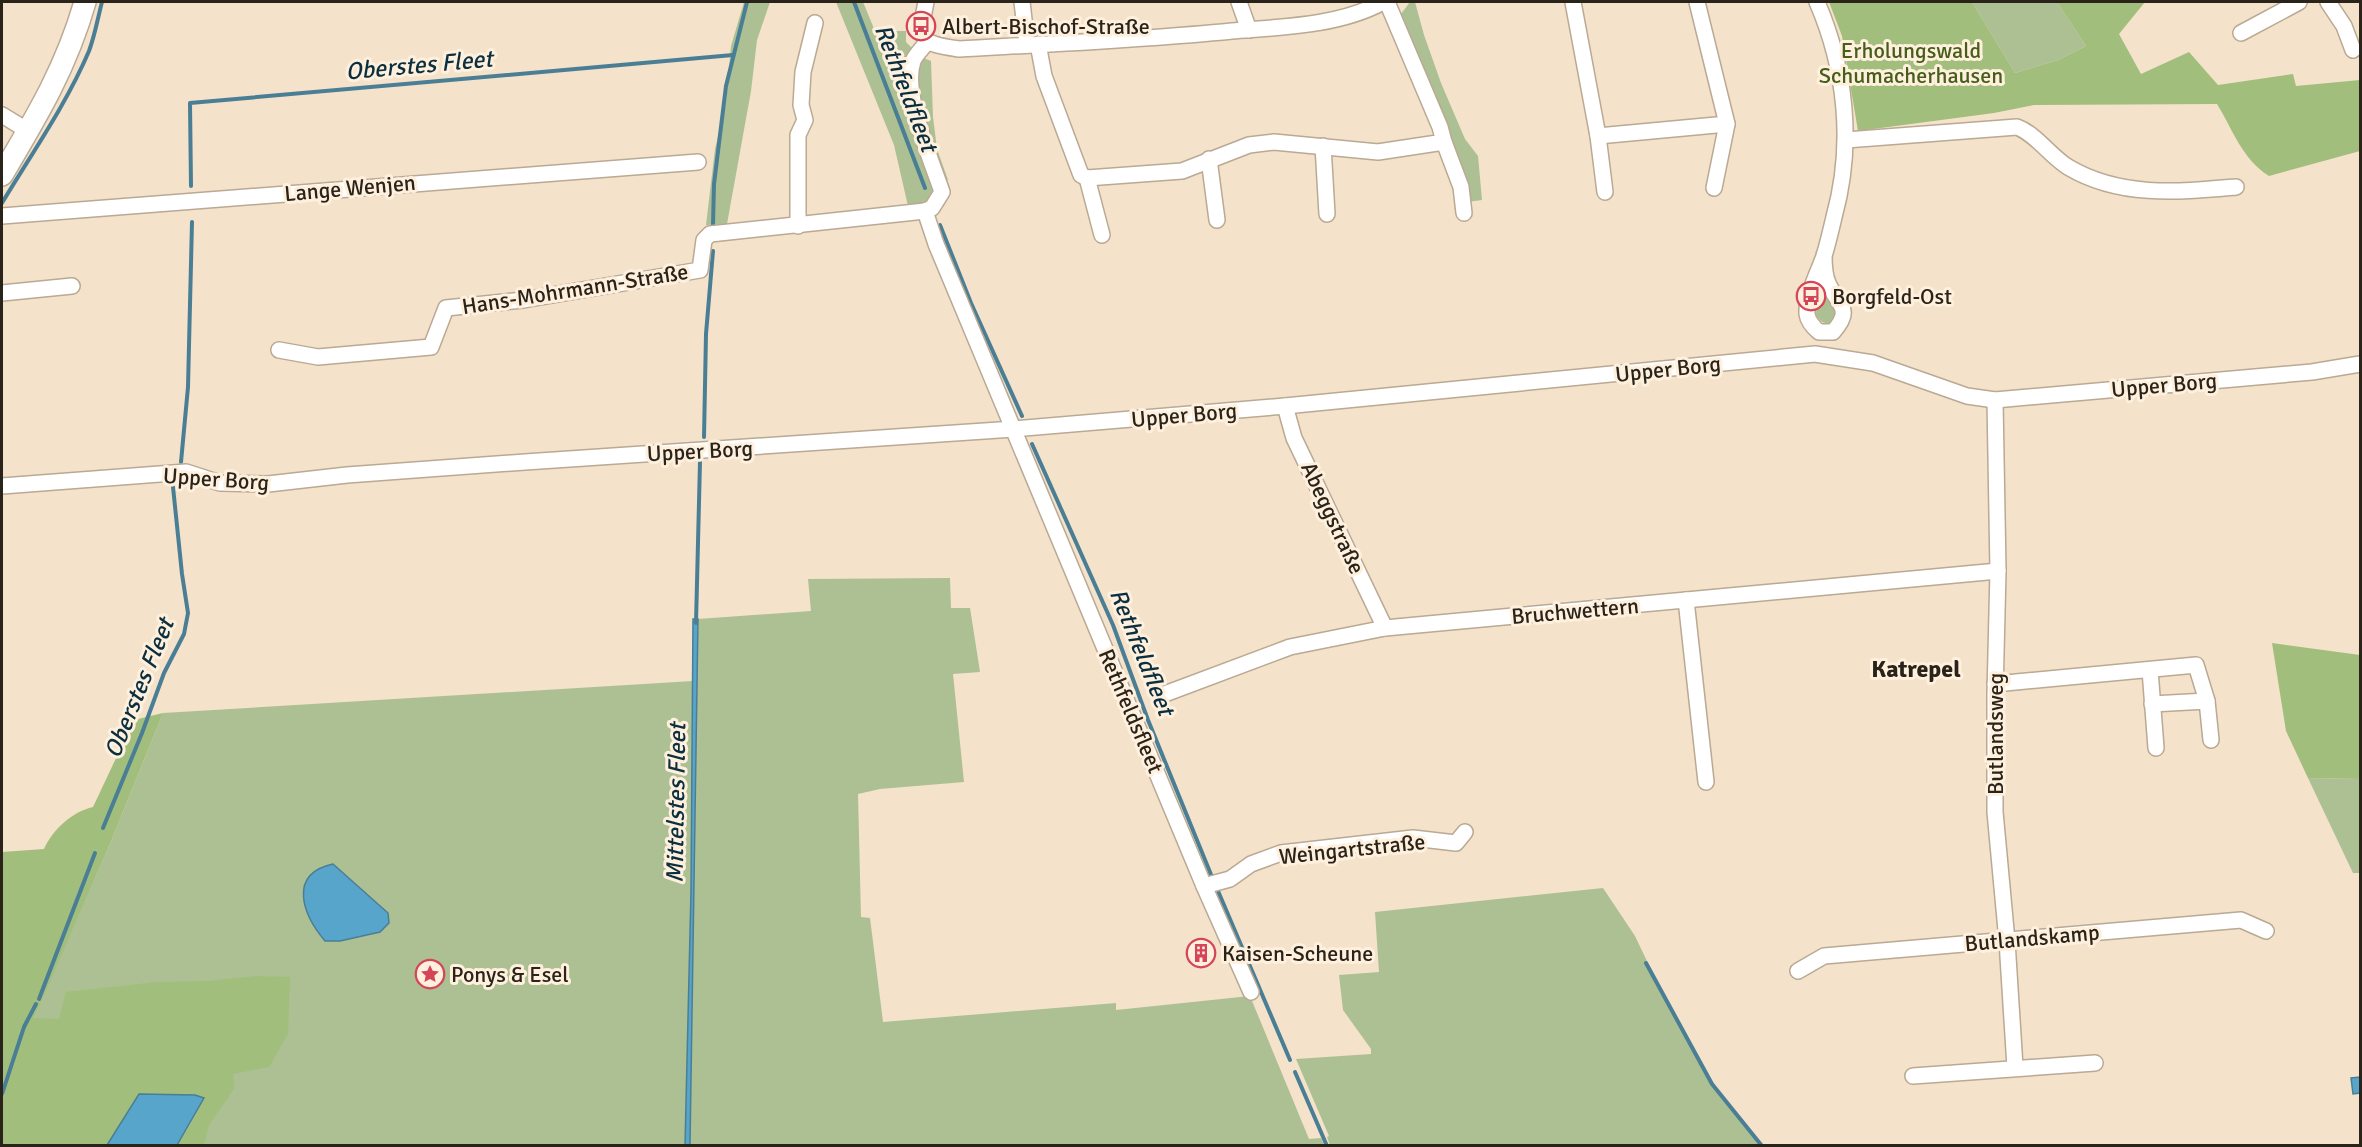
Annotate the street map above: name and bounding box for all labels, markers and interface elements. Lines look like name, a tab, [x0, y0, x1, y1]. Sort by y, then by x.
bus stop icon: Albert-Bischof-Straße	[905, 10, 937, 42]
place label: Albert-Bischof-Straße	[942, 13, 1150, 40]
water label: Rethfeldfleet	[868, 20, 945, 158]
park label: Erholungswald Schumacherhausen	[1819, 37, 2003, 89]
water label: Oberstes Fleet	[344, 43, 496, 86]
street label: Lange Wenjen	[283, 169, 417, 207]
street label: Hans-Mohrmann-Straße	[460, 258, 690, 320]
bus stop icon: Borgfeld-Ost	[1795, 280, 1827, 312]
place label: Borgfeld-Ost	[1832, 283, 1952, 310]
street label: Upper Borg	[1614, 350, 1722, 388]
street label: Upper Borg	[2110, 367, 2218, 403]
street label: Upper Borg	[1130, 397, 1238, 433]
street label: Upper Borg	[646, 435, 754, 467]
street label: Abeggstraße	[1295, 458, 1371, 578]
street label: Upper Borg	[162, 462, 270, 496]
water label: Rethfeldfleet	[1103, 584, 1182, 722]
street label: Bruchwettern	[1510, 592, 1640, 630]
water label: Oberstes Fleet	[97, 612, 182, 762]
street label: Rethfeldsfleet	[1093, 645, 1169, 778]
district label: Katrepel	[1871, 654, 1961, 684]
street label: Butlandsweg	[1982, 673, 2009, 795]
water label: Mittelstes Fleet	[660, 720, 692, 883]
street label: Weingartstraße	[1277, 828, 1427, 870]
street label: Butlandskamp	[1963, 919, 2101, 957]
building icon: Kaisen-Scheune	[1185, 937, 1217, 969]
place label: Kaisen-Scheune	[1222, 940, 1373, 967]
place icon: Ponys & Esel	[414, 958, 446, 990]
place label: Ponys & Esel	[451, 961, 569, 988]

